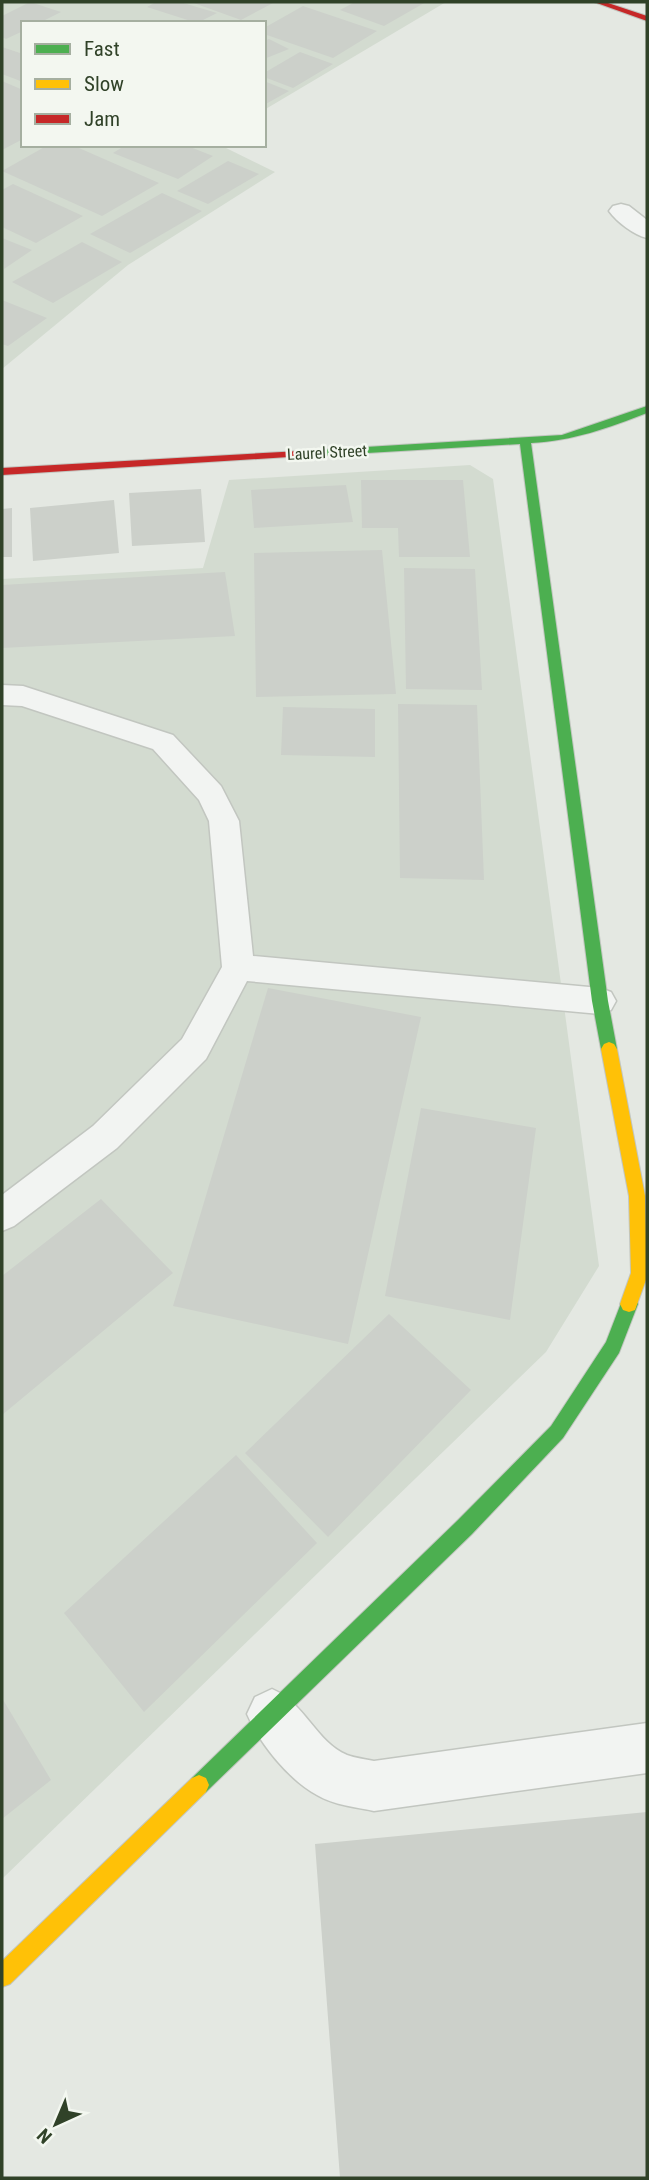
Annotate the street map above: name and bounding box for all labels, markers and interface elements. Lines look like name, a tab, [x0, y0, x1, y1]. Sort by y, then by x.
legend	[21, 21, 266, 147]
text: Fast	[84, 37, 120, 61]
text: Slow	[84, 72, 124, 96]
text: Jam	[84, 107, 120, 131]
street label: Laurel Street	[287, 441, 368, 464]
north arrow	[21, 2089, 91, 2159]
text: N	[32, 2124, 57, 2148]

